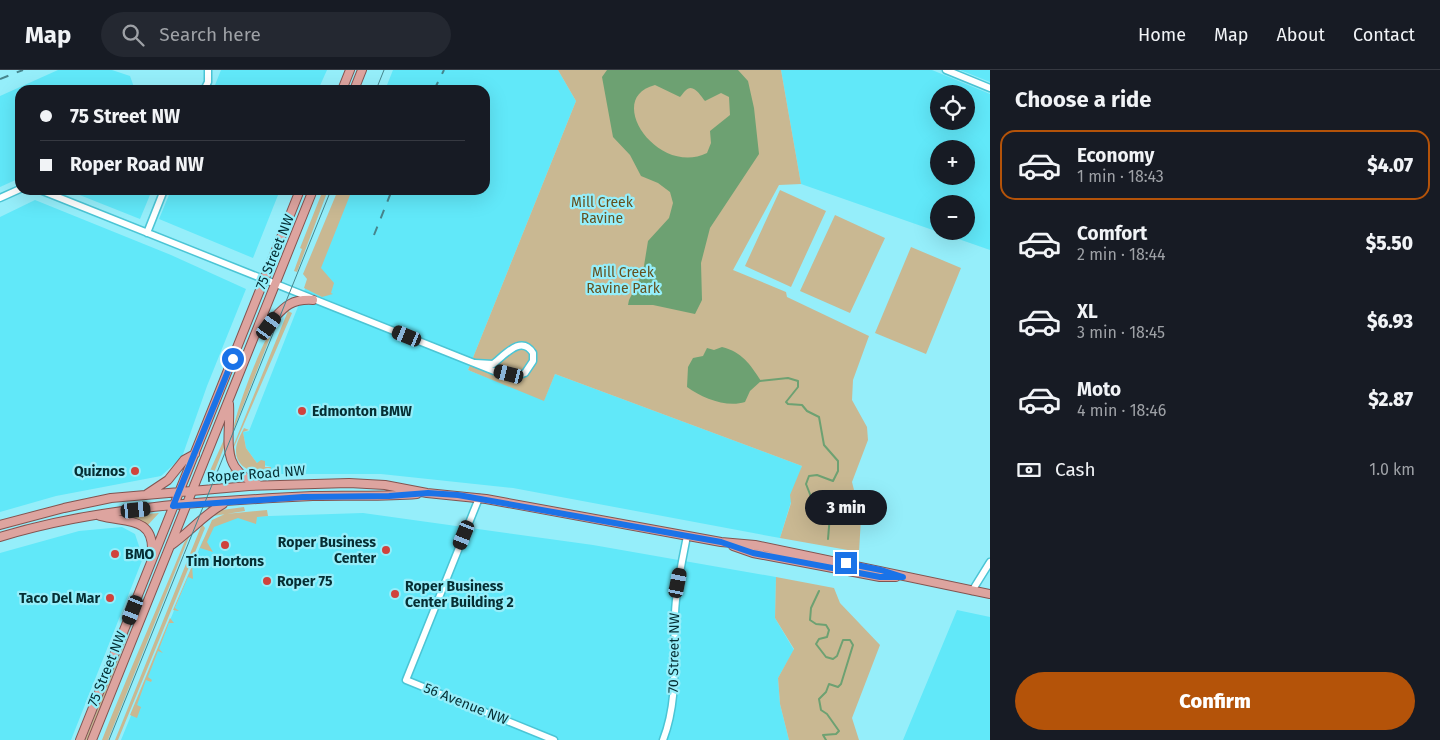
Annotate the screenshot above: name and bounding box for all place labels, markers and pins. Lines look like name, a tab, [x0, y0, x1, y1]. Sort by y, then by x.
place label: Edmonton BMW	[312, 403, 412, 420]
marker: Edmonton BMW	[296, 405, 308, 417]
place label: Quiznos	[74, 463, 125, 480]
marker: Quiznos	[129, 465, 141, 477]
place label: Roper Business Center	[278, 534, 376, 567]
marker: Tim Hortons	[219, 539, 231, 551]
marker: Roper Business Center	[380, 544, 392, 556]
place label: BMO	[125, 546, 155, 563]
marker: BMO	[109, 548, 121, 560]
place label: Tim Hortons	[186, 553, 264, 570]
place label: Roper 75	[277, 573, 333, 590]
marker: Roper 75	[261, 575, 273, 587]
place label: Roper Business Center Building 2	[405, 578, 514, 611]
marker: Roper Business Center Building 2	[389, 588, 401, 600]
place label: Taco Del Mar	[19, 590, 100, 607]
marker: Taco Del Mar	[104, 592, 116, 604]

